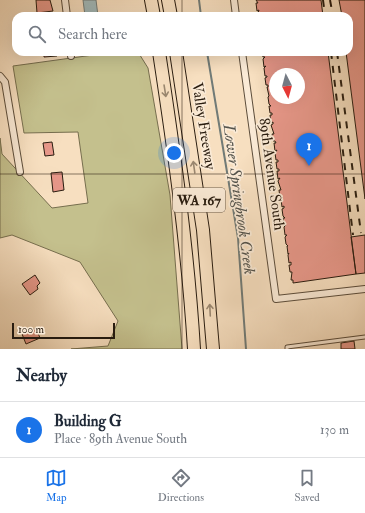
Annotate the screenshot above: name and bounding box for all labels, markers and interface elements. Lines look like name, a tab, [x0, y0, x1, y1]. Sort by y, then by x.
search box	[12, 12, 353, 56]
icon: search	[26, 23, 48, 45]
text: Search here	[58, 25, 127, 44]
north arrow	[269, 68, 305, 104]
street label: Valley Freeway	[187, 81, 220, 171]
one-way arrow	[161, 84, 169, 97]
street label: 89th Avenue South	[254, 117, 289, 232]
water label: Lower Springbrook Creek	[218, 122, 260, 276]
pin: 1	[296, 133, 322, 166]
your location	[164, 143, 184, 163]
one-way arrow	[190, 161, 198, 174]
road number: WA 167	[173, 188, 225, 212]
one-way arrow	[207, 304, 214, 317]
scale bar	[12, 321, 115, 340]
text: 100 m	[18, 323, 44, 336]
text: Nearby	[16, 365, 67, 386]
text: Building G	[54, 412, 122, 431]
text: 1	[27, 422, 31, 438]
text: 130 m	[320, 422, 349, 438]
text: Place · 89th Avenue South	[54, 431, 187, 447]
tab: Map	[45, 467, 67, 504]
tab: Directions	[158, 467, 204, 504]
tab: Saved	[295, 467, 320, 504]

